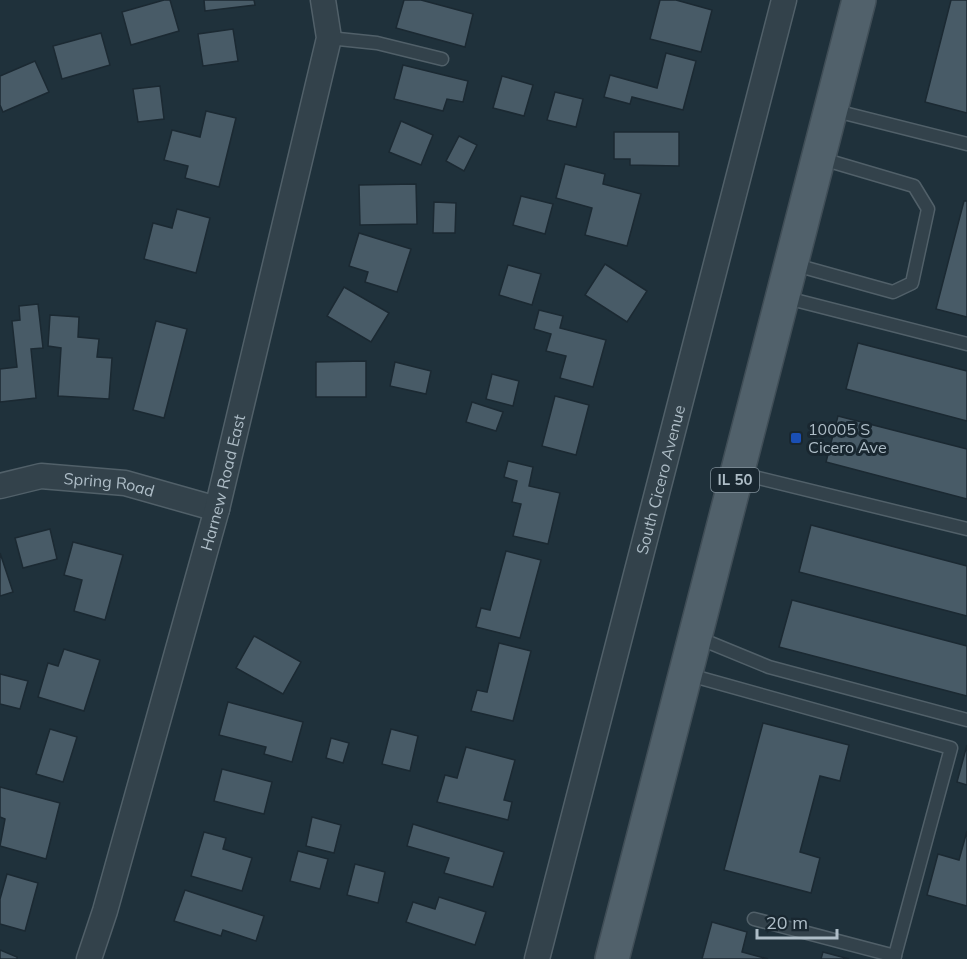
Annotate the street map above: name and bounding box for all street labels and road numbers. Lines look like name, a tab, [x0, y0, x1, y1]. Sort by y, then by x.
street label: South Cicero Avenue	[632, 403, 689, 557]
street label: Harnew Road East	[196, 412, 249, 553]
street label: Spring Road	[63, 468, 157, 501]
road number: IL 50	[711, 468, 759, 492]

